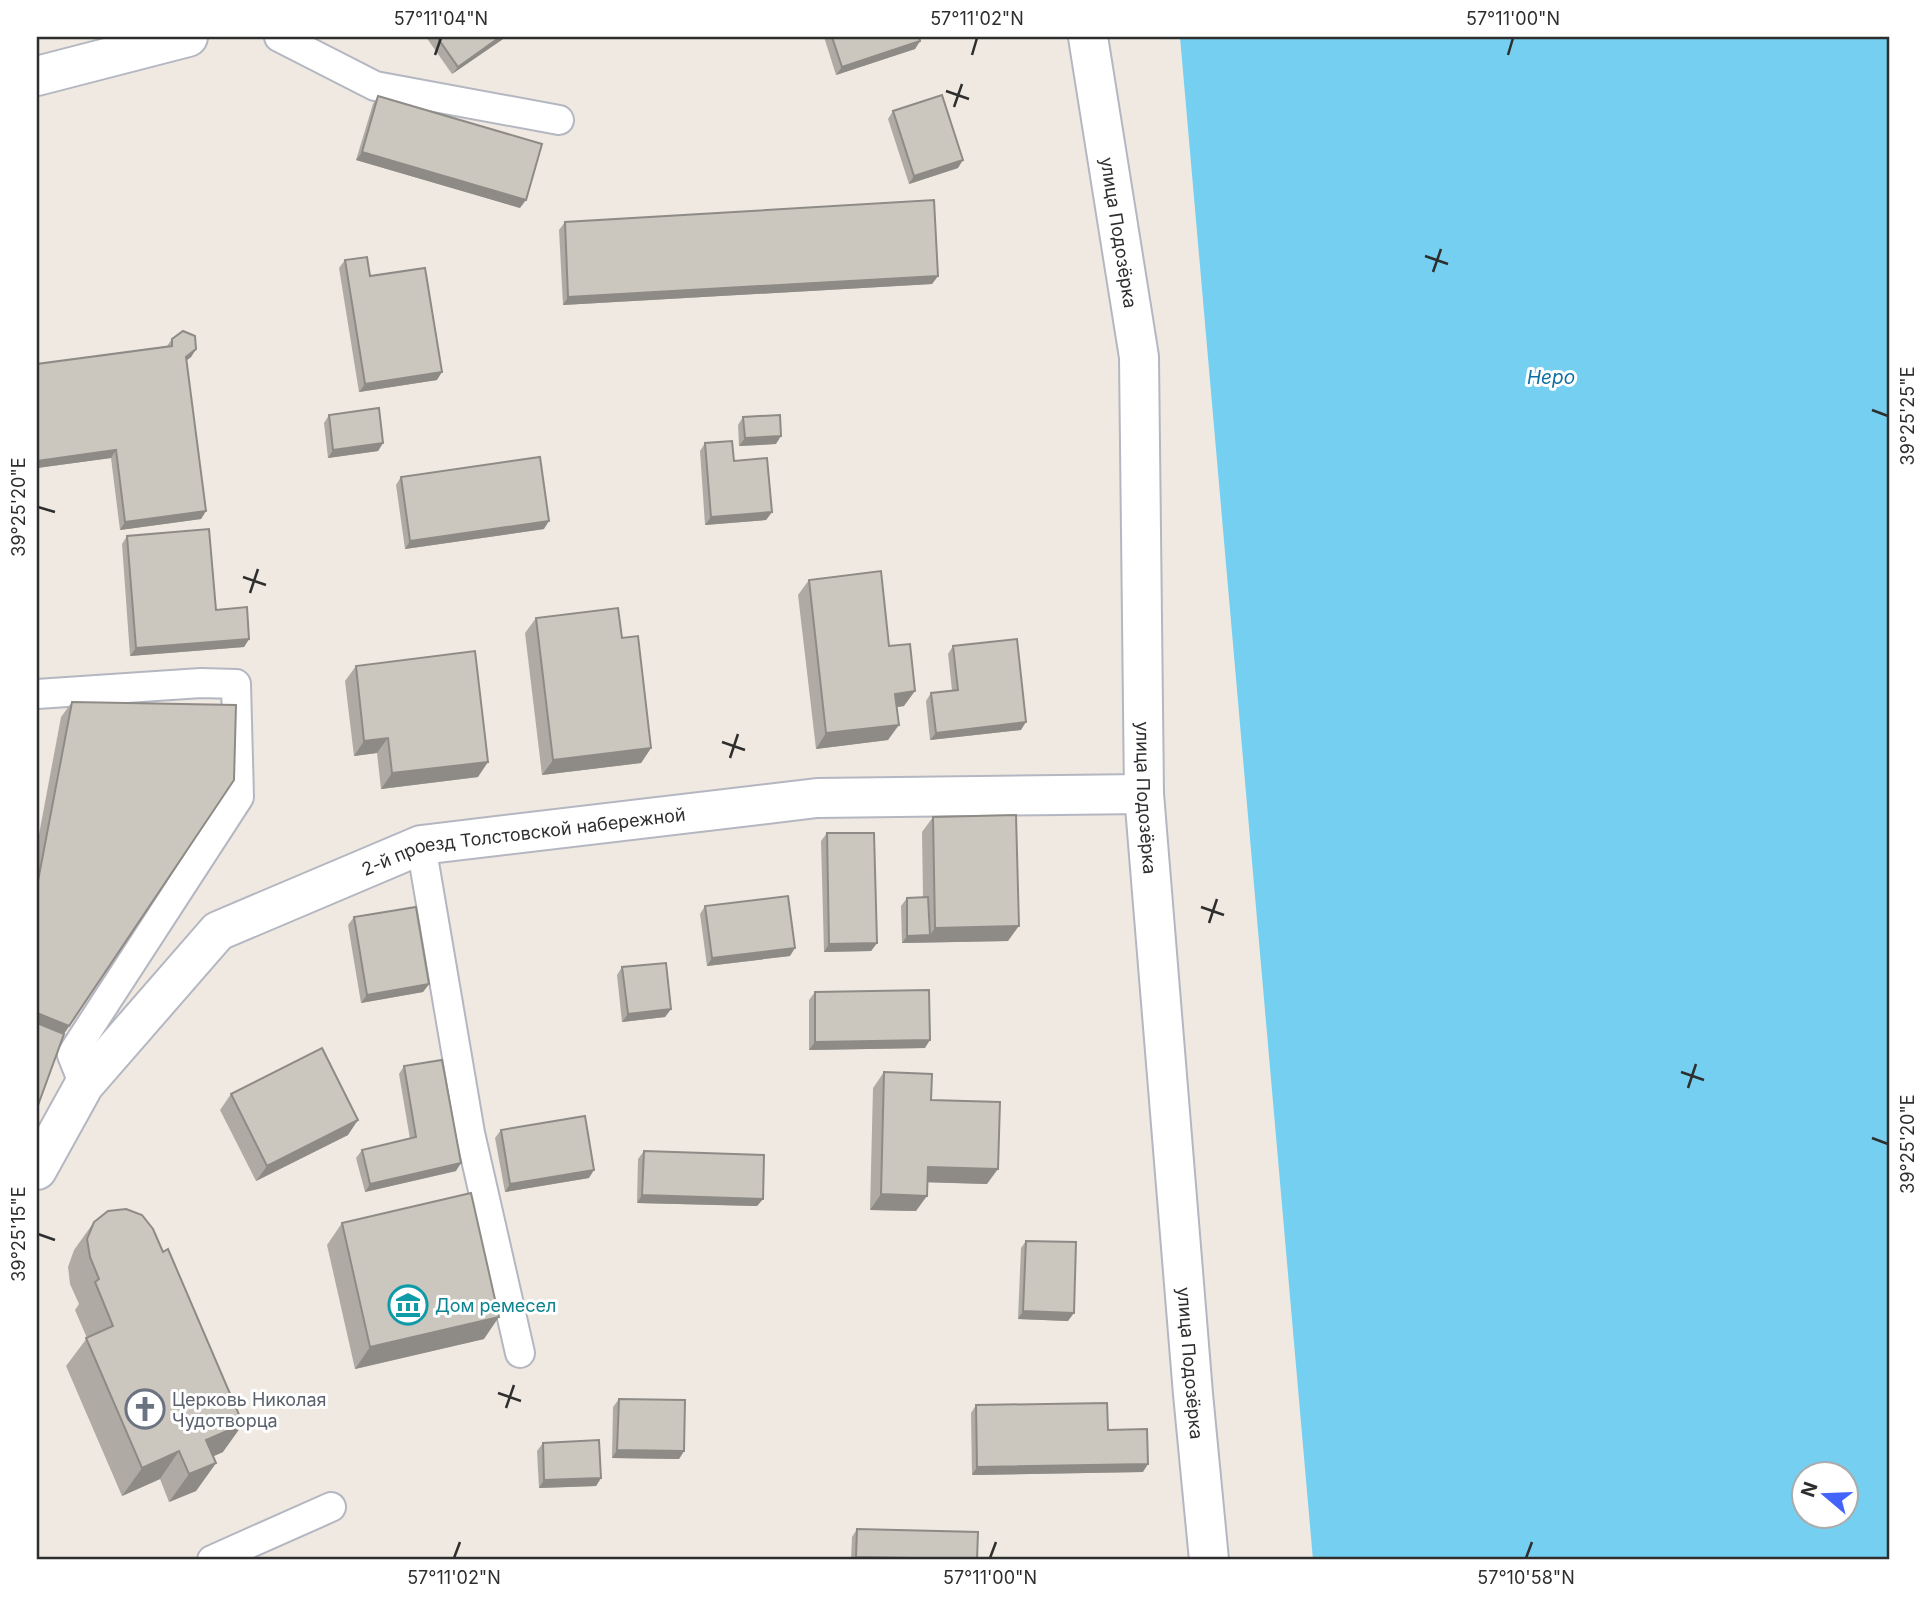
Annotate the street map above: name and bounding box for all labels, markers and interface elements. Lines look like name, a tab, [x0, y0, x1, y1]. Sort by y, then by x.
text: 57°11'04"N	[394, 8, 488, 29]
text: 57°11'02"N	[930, 8, 1024, 29]
text: 57°11'00"N	[1466, 8, 1560, 29]
street label: улица Подозёрка	[1097, 155, 1142, 310]
water label: Неро	[1527, 366, 1575, 389]
text: 39°25'25"E	[1897, 367, 1918, 465]
text: 39°25'20"E	[8, 457, 29, 557]
street label: улица Подозёрка	[1133, 721, 1161, 875]
street label: 2-й проезд Толстовской набережной	[358, 803, 687, 880]
text: 39°25'20"E	[1897, 1094, 1918, 1194]
text: 39°25'15"E	[8, 1186, 29, 1282]
museum icon: Дом ремесел	[387, 1284, 429, 1326]
street label: улица Подозёрка	[1174, 1286, 1208, 1440]
place label: Дом ремесел	[435, 1295, 556, 1316]
church icon: Церковь Николая Чудотворца	[124, 1388, 166, 1430]
place label: Церковь Николая Чудотворца	[172, 1389, 327, 1431]
north arrow	[1790, 1460, 1860, 1530]
text: N	[1796, 1479, 1823, 1500]
text: 57°11'02"N	[407, 1567, 501, 1588]
text: 57°11'00"N	[943, 1567, 1037, 1588]
text: 57°10'58"N	[1477, 1567, 1575, 1588]

